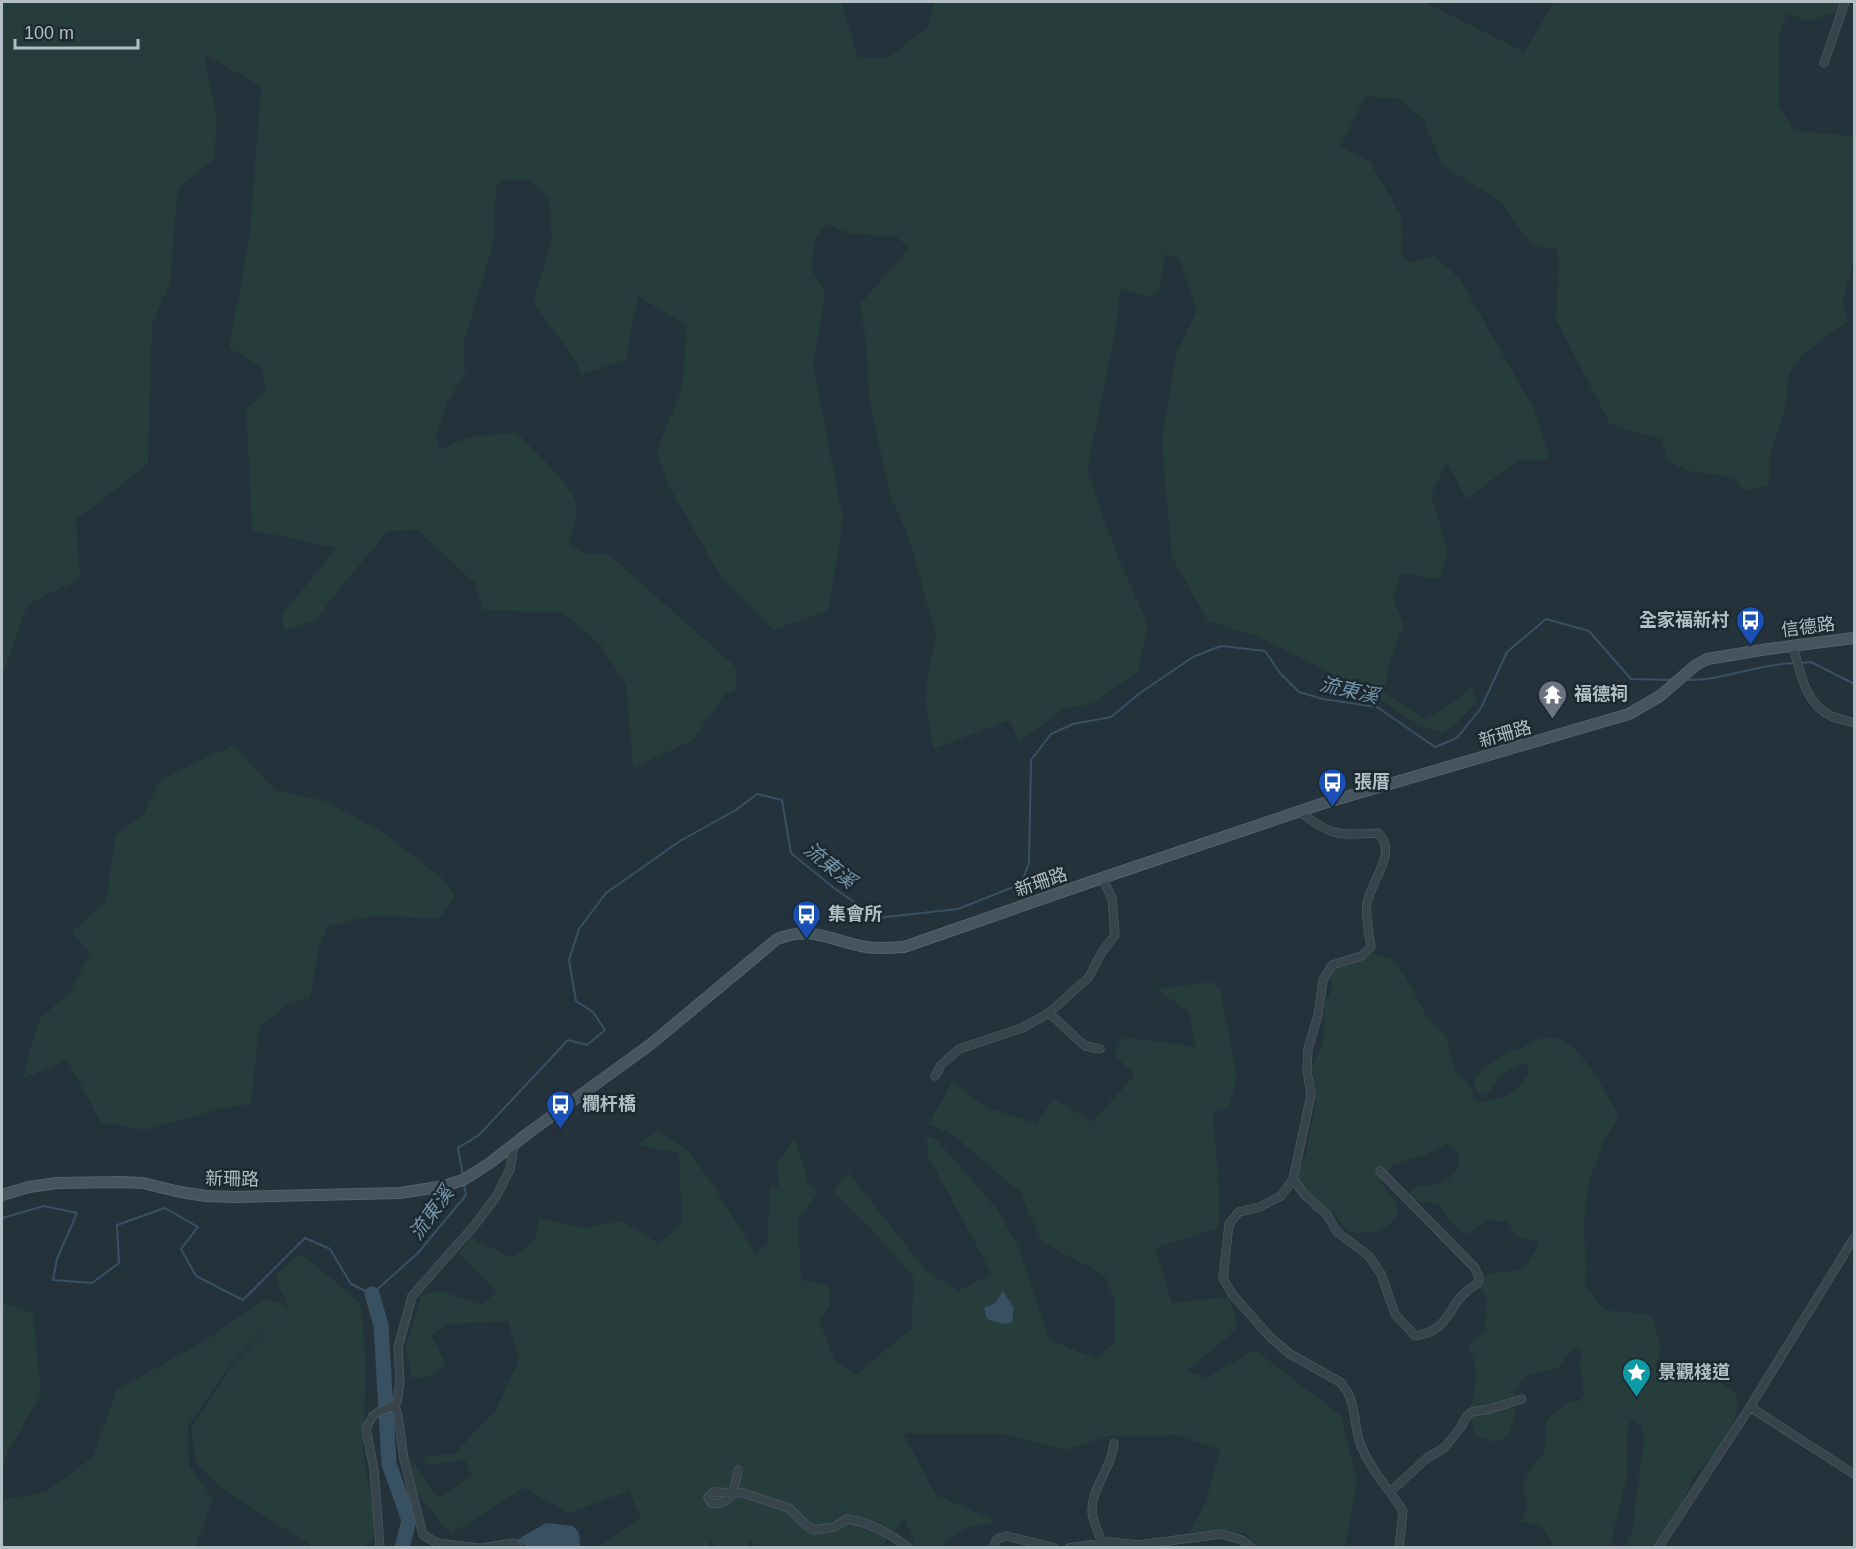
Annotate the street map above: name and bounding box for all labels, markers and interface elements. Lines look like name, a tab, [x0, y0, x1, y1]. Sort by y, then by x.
scale bar	[15, 12, 138, 50]
text: 100 m	[24, 23, 74, 43]
bus stop icon: 全家福新村	[1734, 604, 1766, 646]
place label: 全家福新村	[1639, 610, 1729, 630]
street label: 信德路	[1780, 614, 1836, 640]
water label: 流東溪	[1317, 673, 1384, 708]
temple icon: 福德祠	[1537, 678, 1569, 720]
place label: 福德祠	[1574, 684, 1628, 704]
street label: 新珊路	[1476, 717, 1534, 751]
bus stop icon: 張厝	[1317, 766, 1349, 808]
place label: 張厝	[1354, 772, 1390, 792]
water label: 流東溪	[800, 838, 863, 894]
street label: 新珊路	[1012, 864, 1070, 900]
bus stop icon: 集會所	[791, 898, 823, 940]
place label: 集會所	[828, 904, 882, 924]
bus stop icon: 欄杆橋	[545, 1088, 577, 1130]
place label: 欄杆橋	[582, 1094, 636, 1114]
street label: 新珊路	[205, 1169, 259, 1189]
water label: 流東溪	[404, 1180, 459, 1244]
place icon: 景觀棧道	[1621, 1356, 1653, 1398]
place label: 景觀棧道	[1658, 1362, 1730, 1382]

